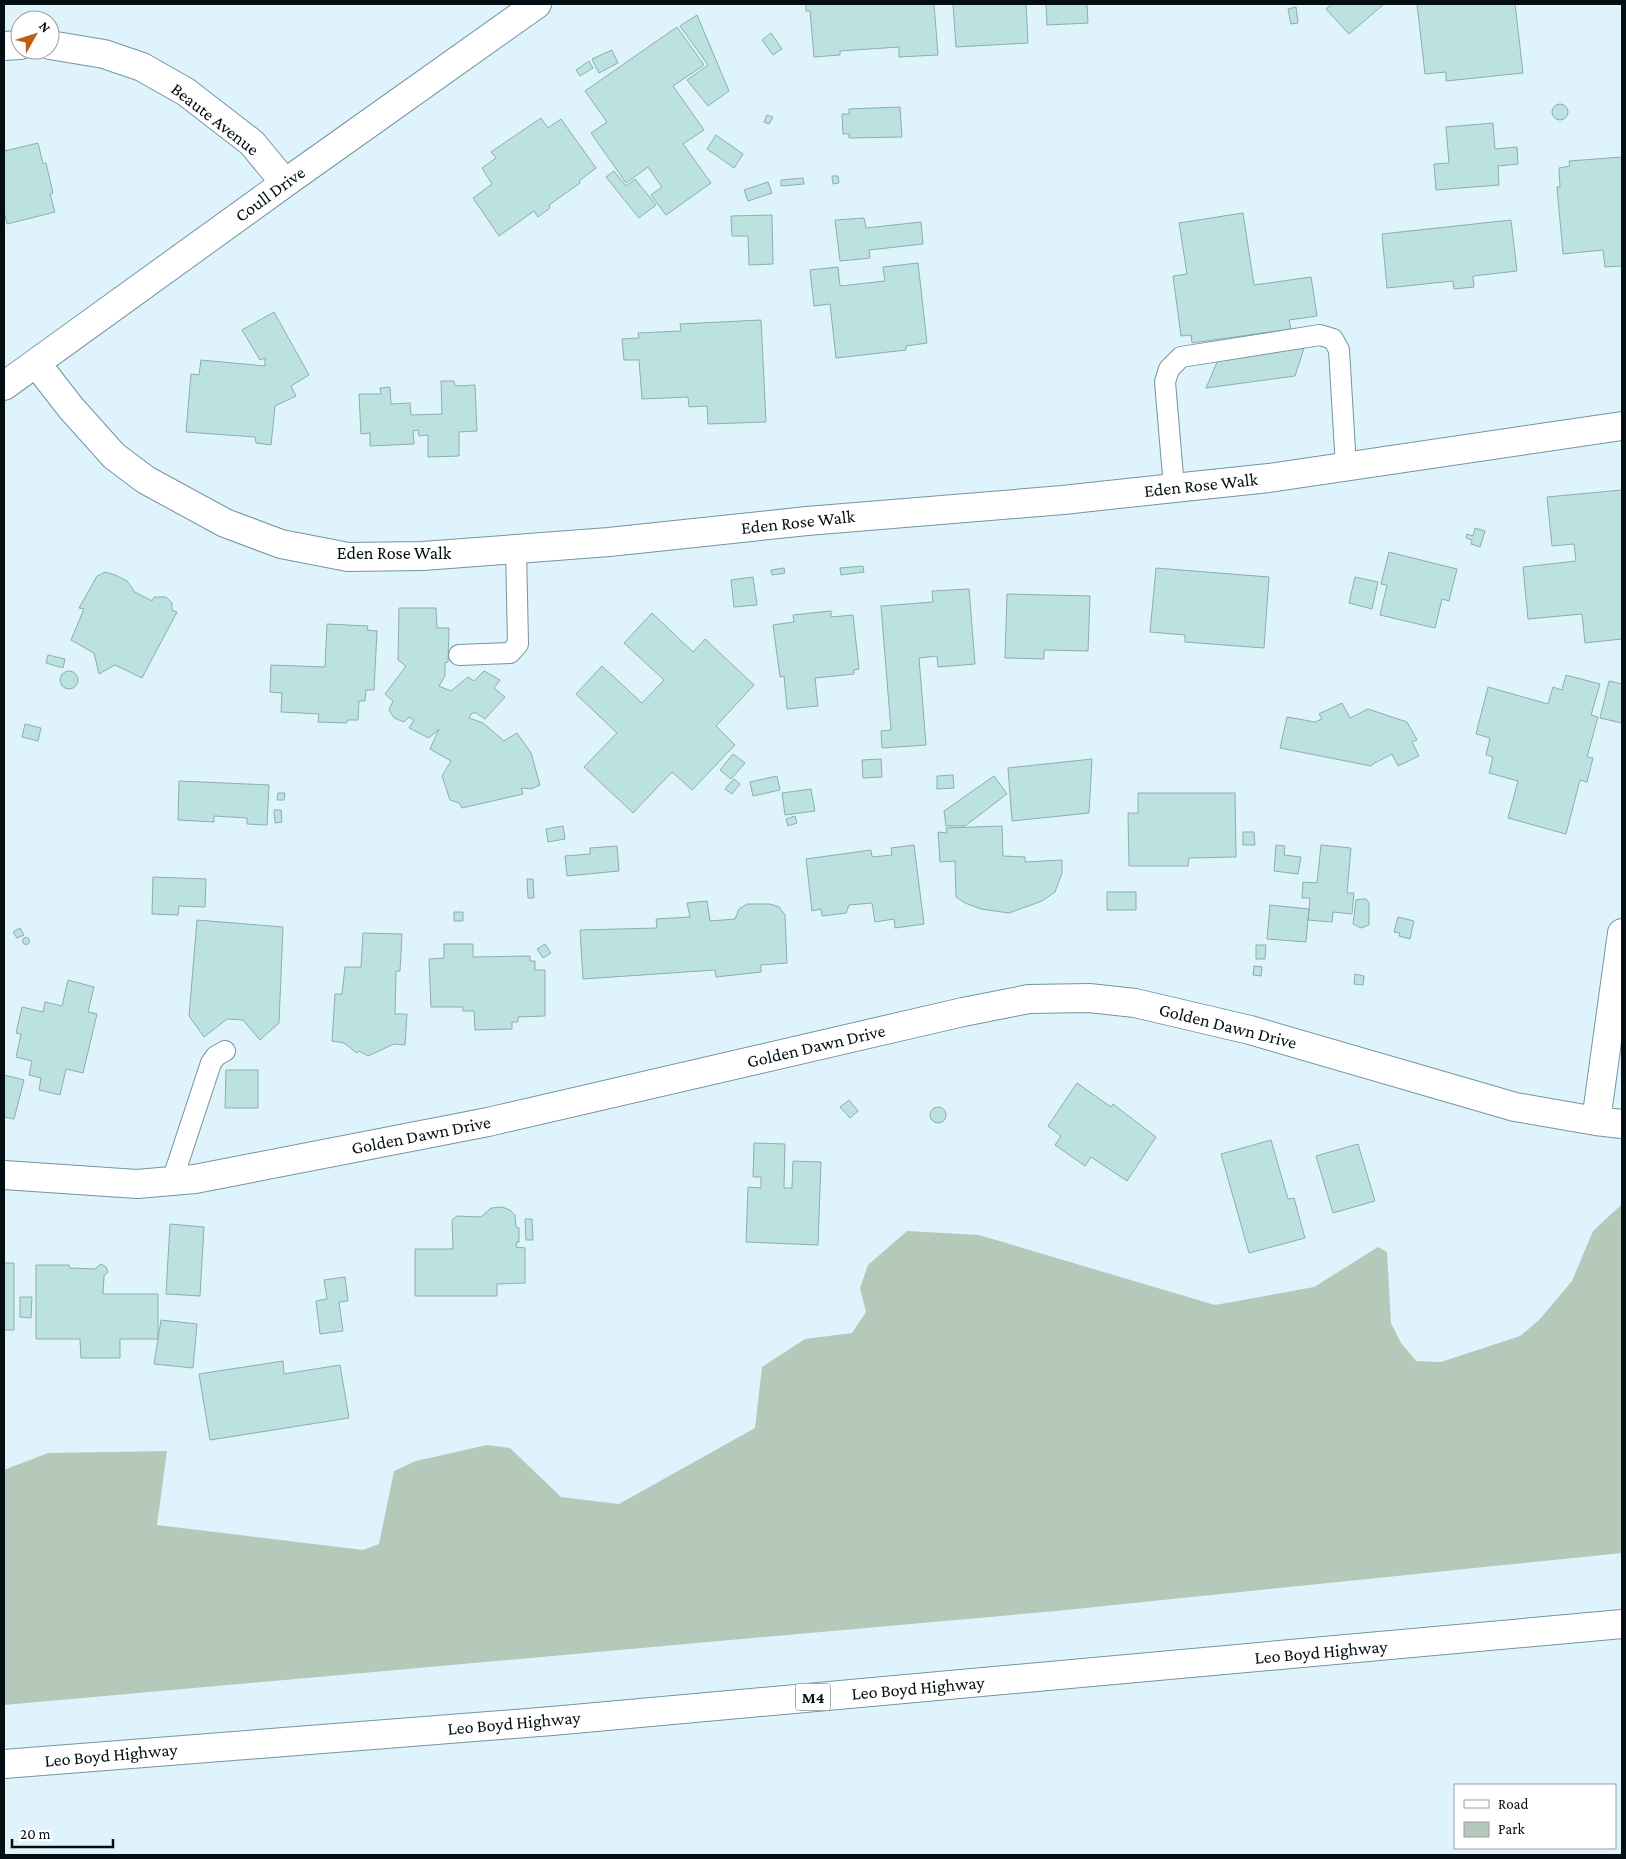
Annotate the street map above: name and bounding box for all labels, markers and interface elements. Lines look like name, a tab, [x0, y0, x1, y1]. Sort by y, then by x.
north arrow	[10, 10, 60, 60]
text: N	[36, 18, 55, 36]
street label: Beaute Avenue	[167, 79, 263, 159]
street label: Coull Drive	[231, 162, 309, 226]
street label: Eden Rose Walk	[1143, 469, 1259, 501]
street label: Eden Rose Walk	[740, 506, 856, 538]
street label: Eden Rose Walk	[337, 543, 452, 563]
street label: Golden Dawn Drive	[1157, 999, 1299, 1053]
street label: Golden Dawn Drive	[745, 1020, 887, 1072]
street label: Golden Dawn Drive	[350, 1112, 492, 1158]
street label: Leo Boyd Highway	[1254, 1636, 1389, 1668]
street label: Leo Boyd Highway	[851, 1672, 986, 1704]
road number: M4	[796, 1684, 830, 1710]
street label: Leo Boyd Highway	[447, 1707, 582, 1739]
street label: Leo Boyd Highway	[44, 1739, 179, 1771]
legend	[1454, 1784, 1616, 1849]
text: Road	[1498, 1796, 1529, 1812]
scale bar	[12, 1816, 114, 1848]
text: Park	[1498, 1821, 1525, 1837]
text: 20 m	[20, 1826, 51, 1842]

